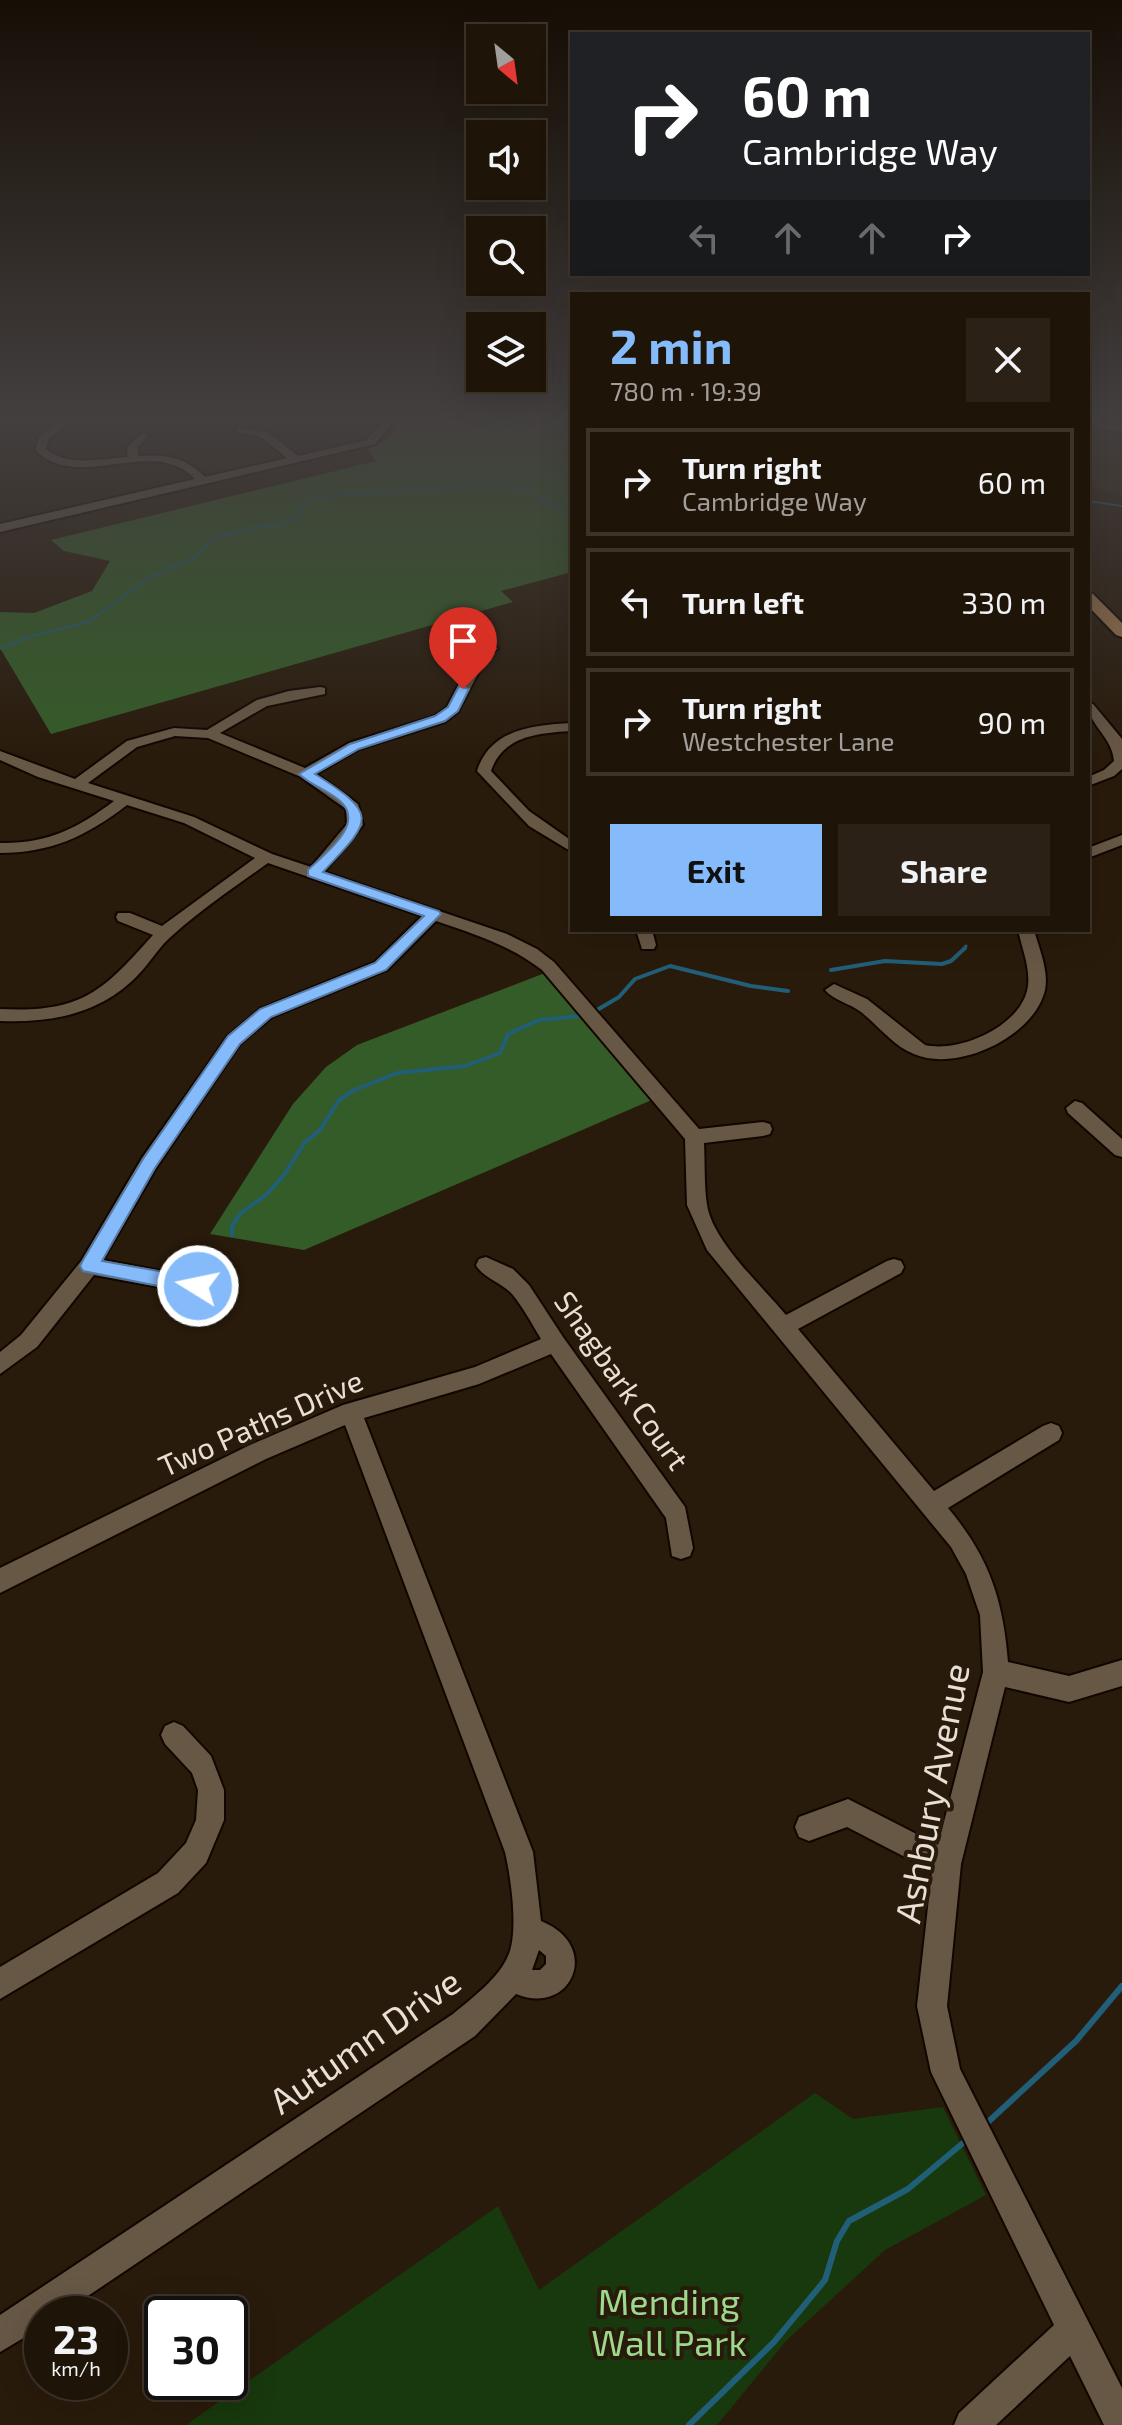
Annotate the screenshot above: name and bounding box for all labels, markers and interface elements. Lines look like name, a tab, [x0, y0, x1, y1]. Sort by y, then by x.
north arrow	[466, 24, 546, 104]
map controls	[466, 24, 546, 392]
text: 60 m	[742, 61, 872, 128]
icon: right	[610, 64, 714, 168]
button: sound	[466, 120, 546, 200]
text: Cambridge Way	[742, 129, 998, 172]
button: search	[466, 216, 546, 296]
icon: left	[682, 216, 726, 260]
icon: ahead	[766, 216, 810, 260]
icon: ahead	[850, 216, 894, 260]
icon: right	[934, 216, 978, 260]
button: layers	[466, 312, 546, 392]
text: 2 min	[610, 316, 733, 374]
button: close	[966, 318, 1050, 402]
text: 780 m · 19:39	[610, 375, 762, 406]
text: Turn right	[682, 449, 822, 485]
icon: right	[614, 460, 658, 504]
text: 60 m	[978, 464, 1046, 500]
text: Cambridge Way	[682, 485, 867, 516]
icon: left	[614, 580, 658, 624]
text: Turn left	[682, 584, 804, 620]
text: 330 m	[962, 584, 1046, 620]
pin	[429, 607, 497, 689]
icon: arrive	[441, 619, 485, 663]
text: Turn right	[682, 689, 822, 725]
icon: right	[614, 700, 658, 744]
text: 90 m	[978, 704, 1046, 740]
text: Westchester Lane	[682, 725, 895, 756]
button: Exit	[610, 824, 822, 916]
button: Share	[838, 824, 1050, 916]
position arrow	[156, 1244, 240, 1328]
street label: Shagbark Court	[548, 1284, 697, 1476]
street label: Two Paths Drive	[153, 1361, 368, 1483]
street label: Ashbury Avenue	[884, 1659, 977, 1926]
street label: Autumn Drive	[260, 1958, 468, 2121]
park label: Mending Wall Park	[591, 2279, 747, 2363]
speed limit sign: 30	[144, 2296, 248, 2400]
text: 23	[53, 2314, 99, 2362]
text: km/h	[51, 2356, 101, 2380]

